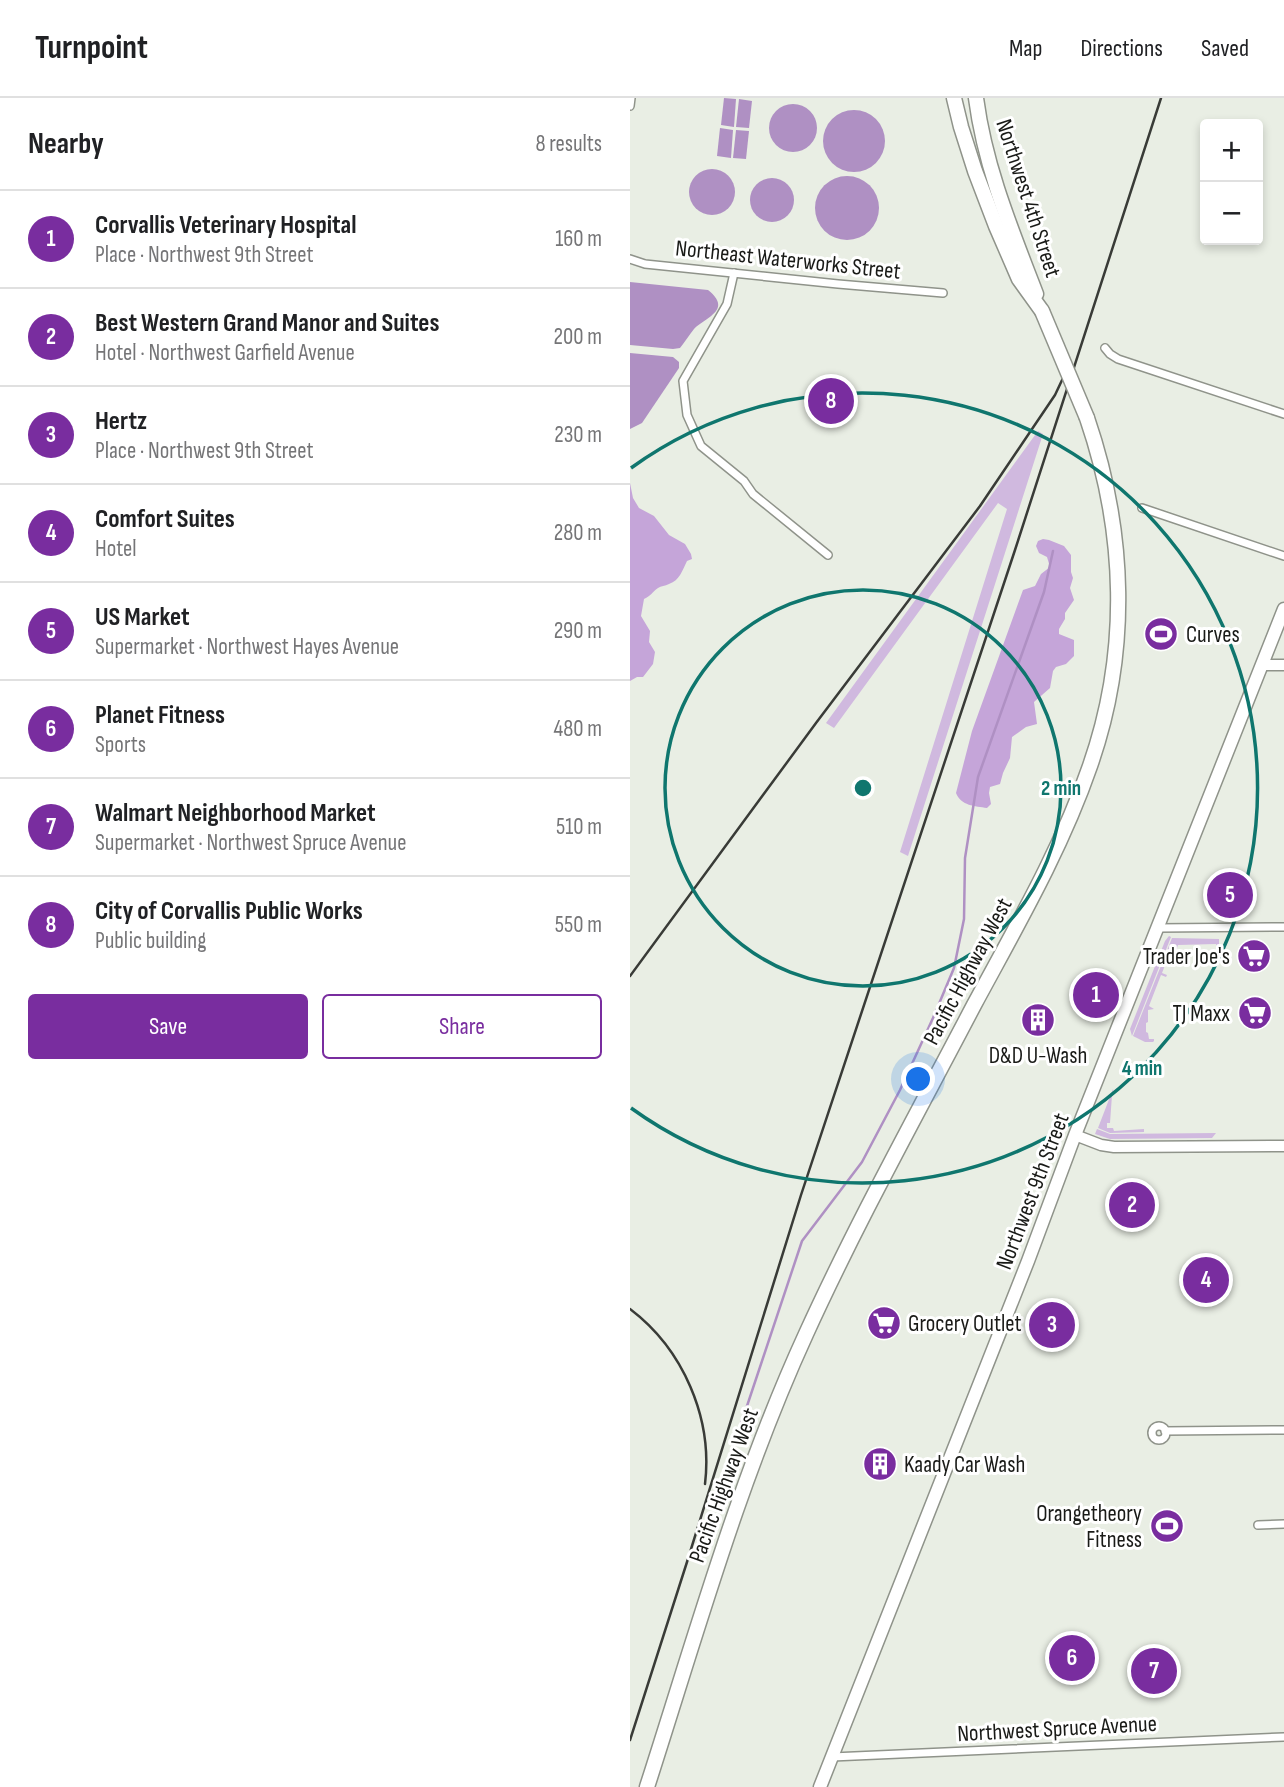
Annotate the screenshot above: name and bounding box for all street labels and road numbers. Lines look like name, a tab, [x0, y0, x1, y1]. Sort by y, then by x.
street label: Northwest 4th Street	[989, 116, 1067, 281]
street label: Northeast Waterworks Street	[674, 234, 902, 286]
street label: Pacific Highway West	[917, 893, 1018, 1050]
street label: Northwest 9th Street	[990, 1109, 1076, 1274]
street label: Pacific Highway West	[683, 1404, 765, 1567]
street label: Northwest Spruce Avenue	[957, 1710, 1158, 1748]

